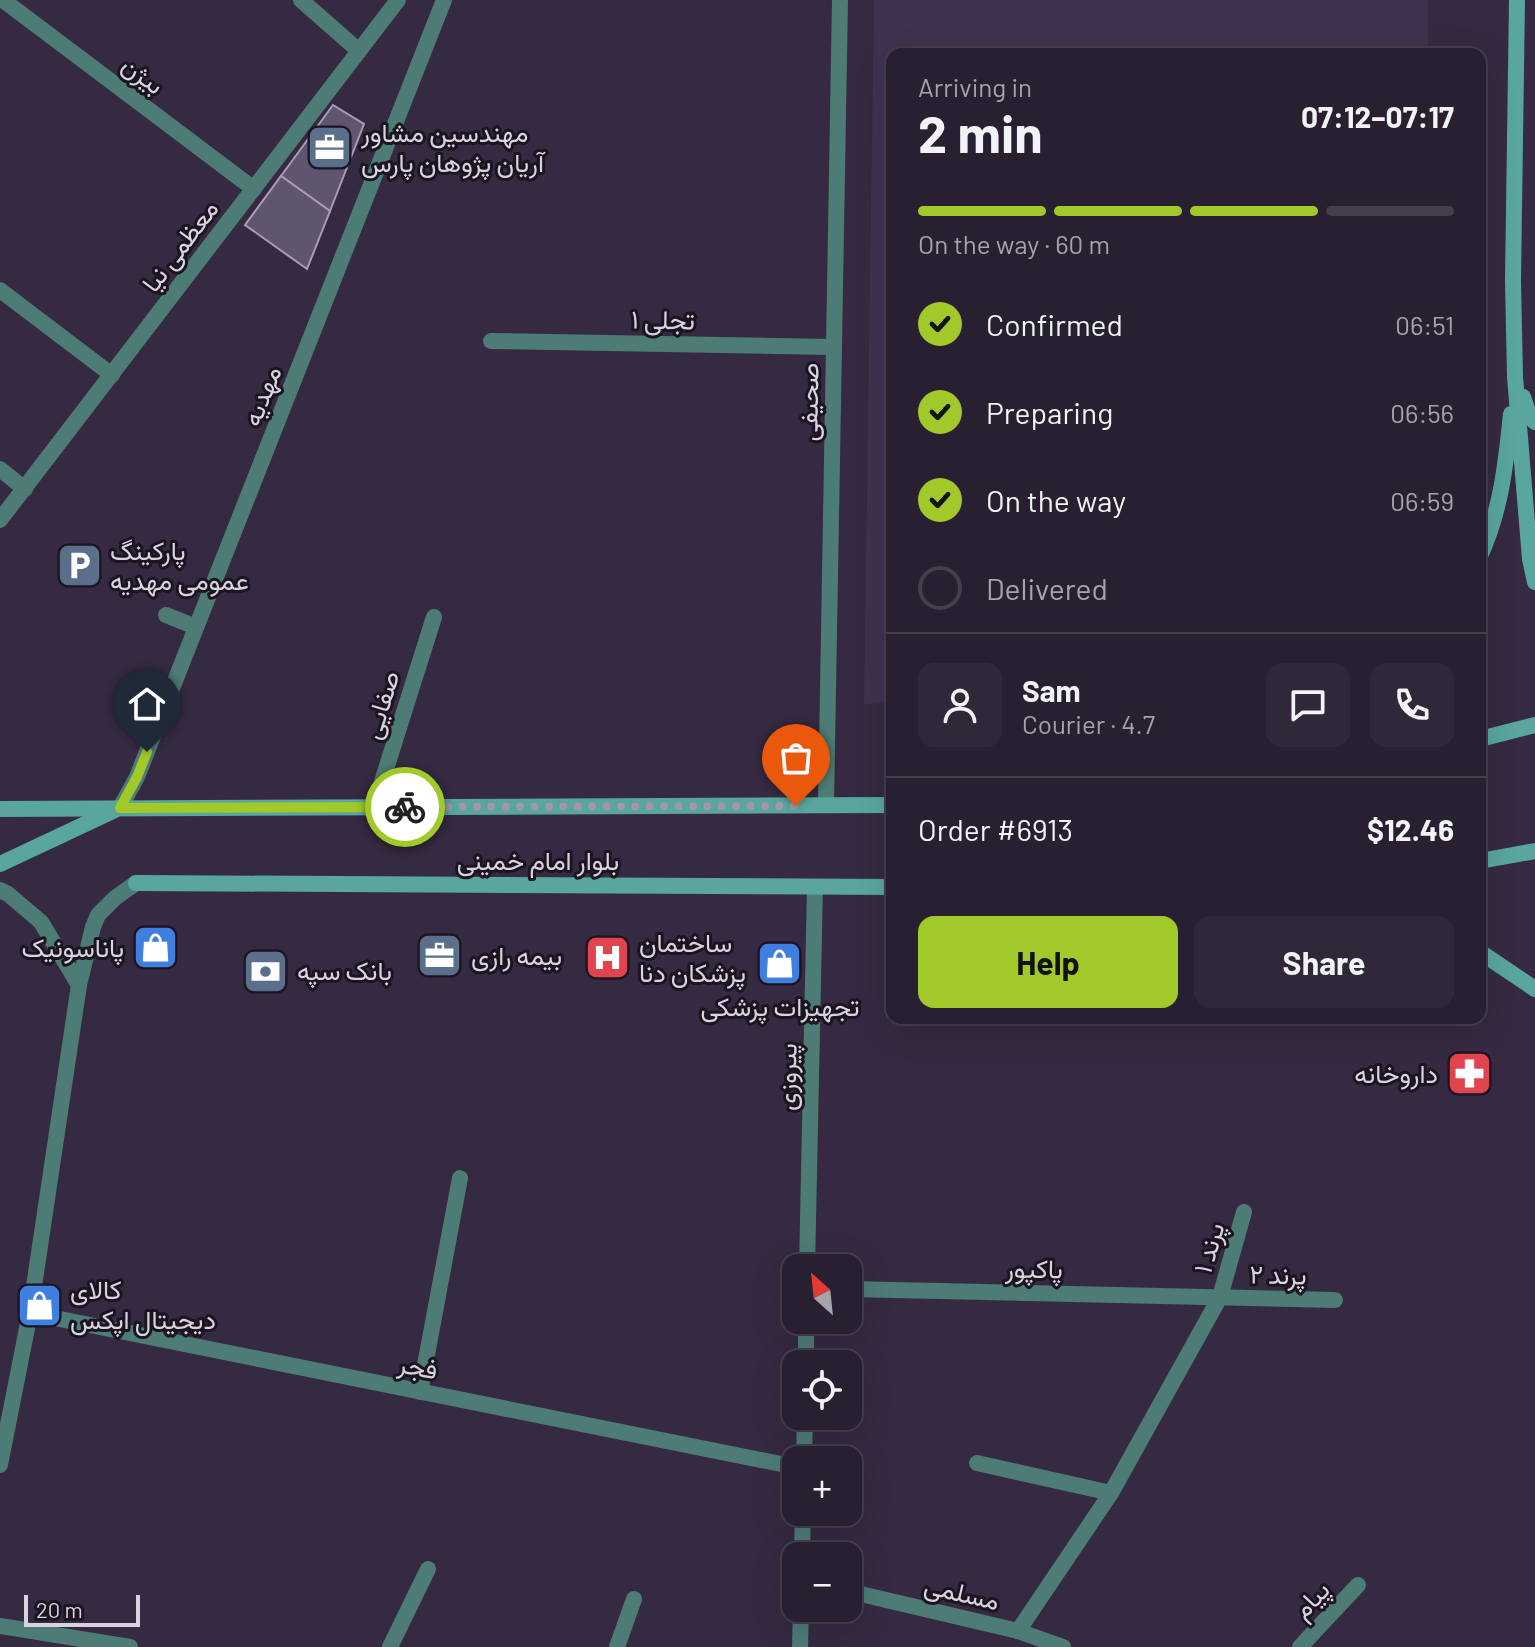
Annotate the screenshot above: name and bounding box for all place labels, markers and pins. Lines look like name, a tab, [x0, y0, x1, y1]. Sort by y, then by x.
place label: مهندسین مشاور آریان پژوهان پارس	[360, 116, 546, 181]
office icon: مهندسین مشاور آریان پژوهان پارس	[306, 124, 354, 172]
place label: پارکینگ عمومی مهدیه	[110, 534, 249, 597]
parking icon: پارکینگ عمومی مهدیه	[55, 542, 103, 590]
pin	[113, 670, 181, 752]
pin	[762, 724, 830, 806]
shop icon: پاناسونیک	[131, 924, 179, 972]
place label: ساختمان پزشکان دنا	[639, 926, 746, 991]
place label: پاناسونیک	[21, 931, 124, 966]
office icon: بیمه رازی	[416, 932, 464, 980]
hospital icon: ساختمان پزشکان دنا	[584, 934, 632, 982]
place label: بیمه رازی	[471, 939, 562, 972]
shop icon: تجهیزات پزشکی	[756, 940, 804, 988]
bank icon: بانک سپه	[242, 947, 290, 995]
place label: بانک سپه	[297, 954, 392, 989]
place label: تجهیزات پزشکی	[701, 990, 859, 1025]
pharmacy icon: داروخانه	[1445, 1050, 1493, 1098]
place label: داروخانه	[1354, 1057, 1438, 1090]
place label: کالای دیجیتال اپکس	[70, 1273, 216, 1338]
shop icon: کالای دیجیتال اپکس	[15, 1281, 63, 1329]

